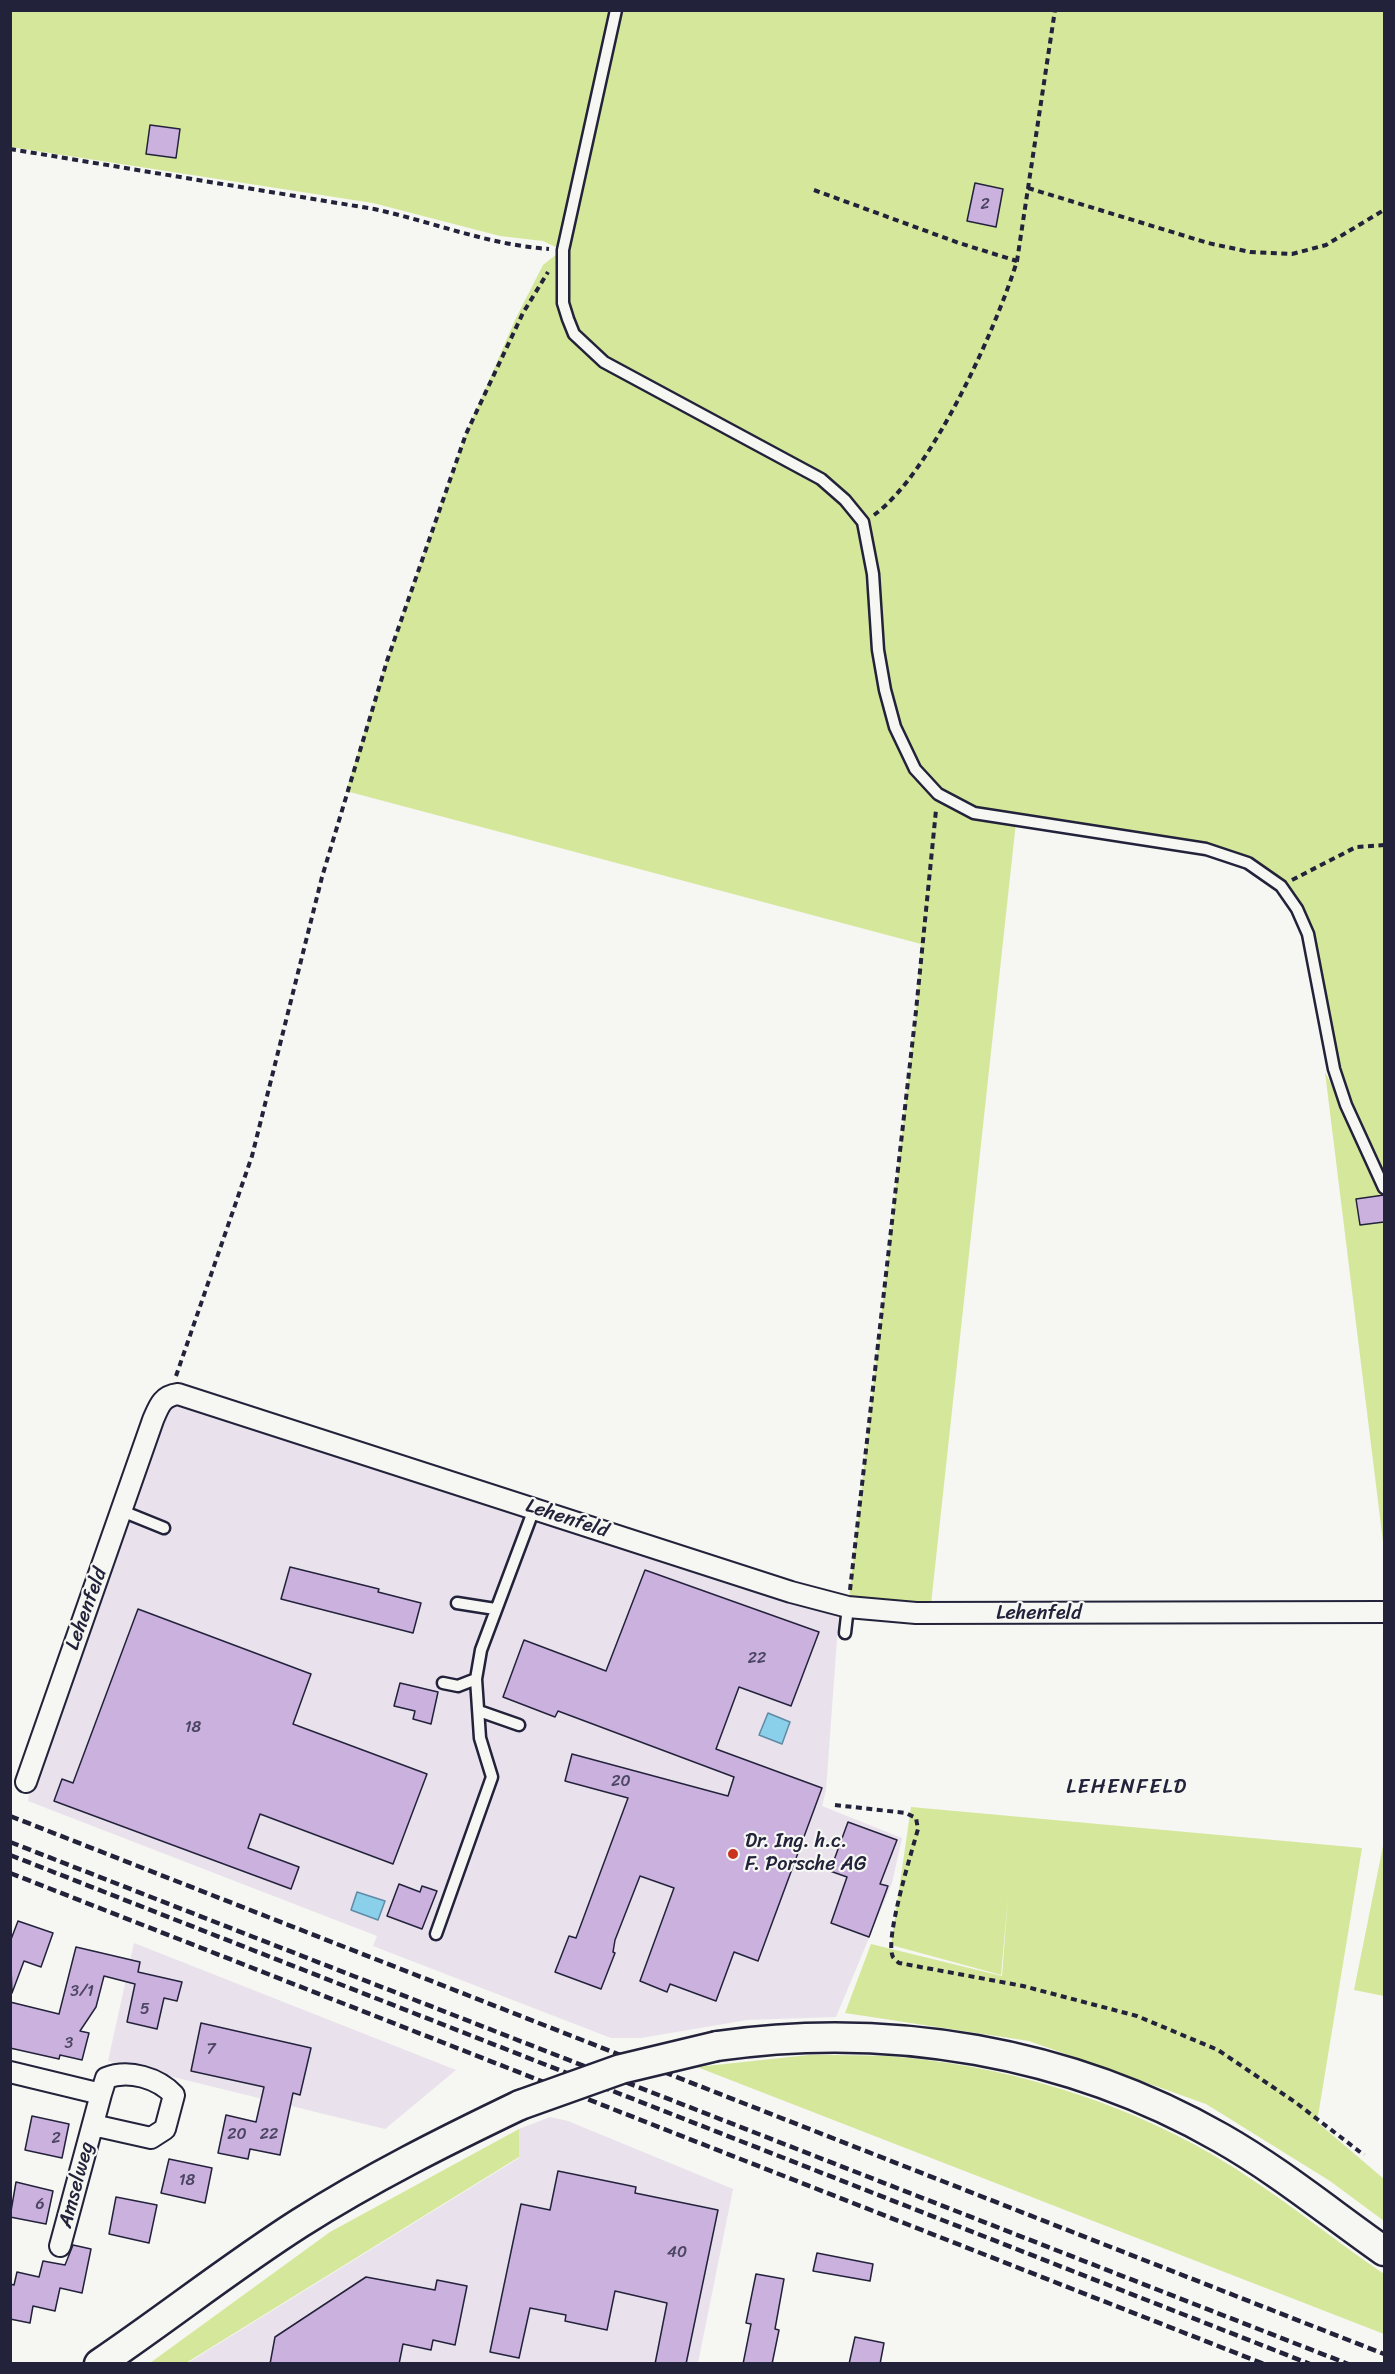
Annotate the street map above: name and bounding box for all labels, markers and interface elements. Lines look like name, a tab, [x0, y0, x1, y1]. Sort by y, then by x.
house number: 2	[980, 195, 990, 215]
street label: Lehenfeld	[523, 1494, 611, 1544]
street label: Lehenfeld	[61, 1565, 113, 1653]
street label: Lehenfeld	[996, 1602, 1082, 1626]
house number: 22	[748, 1649, 766, 1669]
house number: 18	[185, 1718, 201, 1738]
house number: 20	[611, 1772, 631, 1792]
district label: LEHENFELD	[1066, 1775, 1188, 1801]
place label: Dr. Ing. h.c. F. Porsche AG	[745, 1830, 866, 1877]
marker: Dr. Ing. h.c. F. Porsche AG	[726, 1847, 740, 1861]
house number: 3/1	[70, 1982, 94, 2002]
house number: 5	[140, 2000, 150, 2020]
house number: 3	[65, 2034, 73, 2054]
house number: 7	[206, 2040, 216, 2060]
house number: 20	[227, 2125, 247, 2145]
house number: 22	[260, 2125, 278, 2145]
house number: 2	[51, 2129, 61, 2149]
street label: Amselweg	[54, 2139, 100, 2231]
house number: 18	[179, 2171, 195, 2191]
house number: 6	[35, 2195, 45, 2215]
house number: 40	[667, 2243, 687, 2263]

